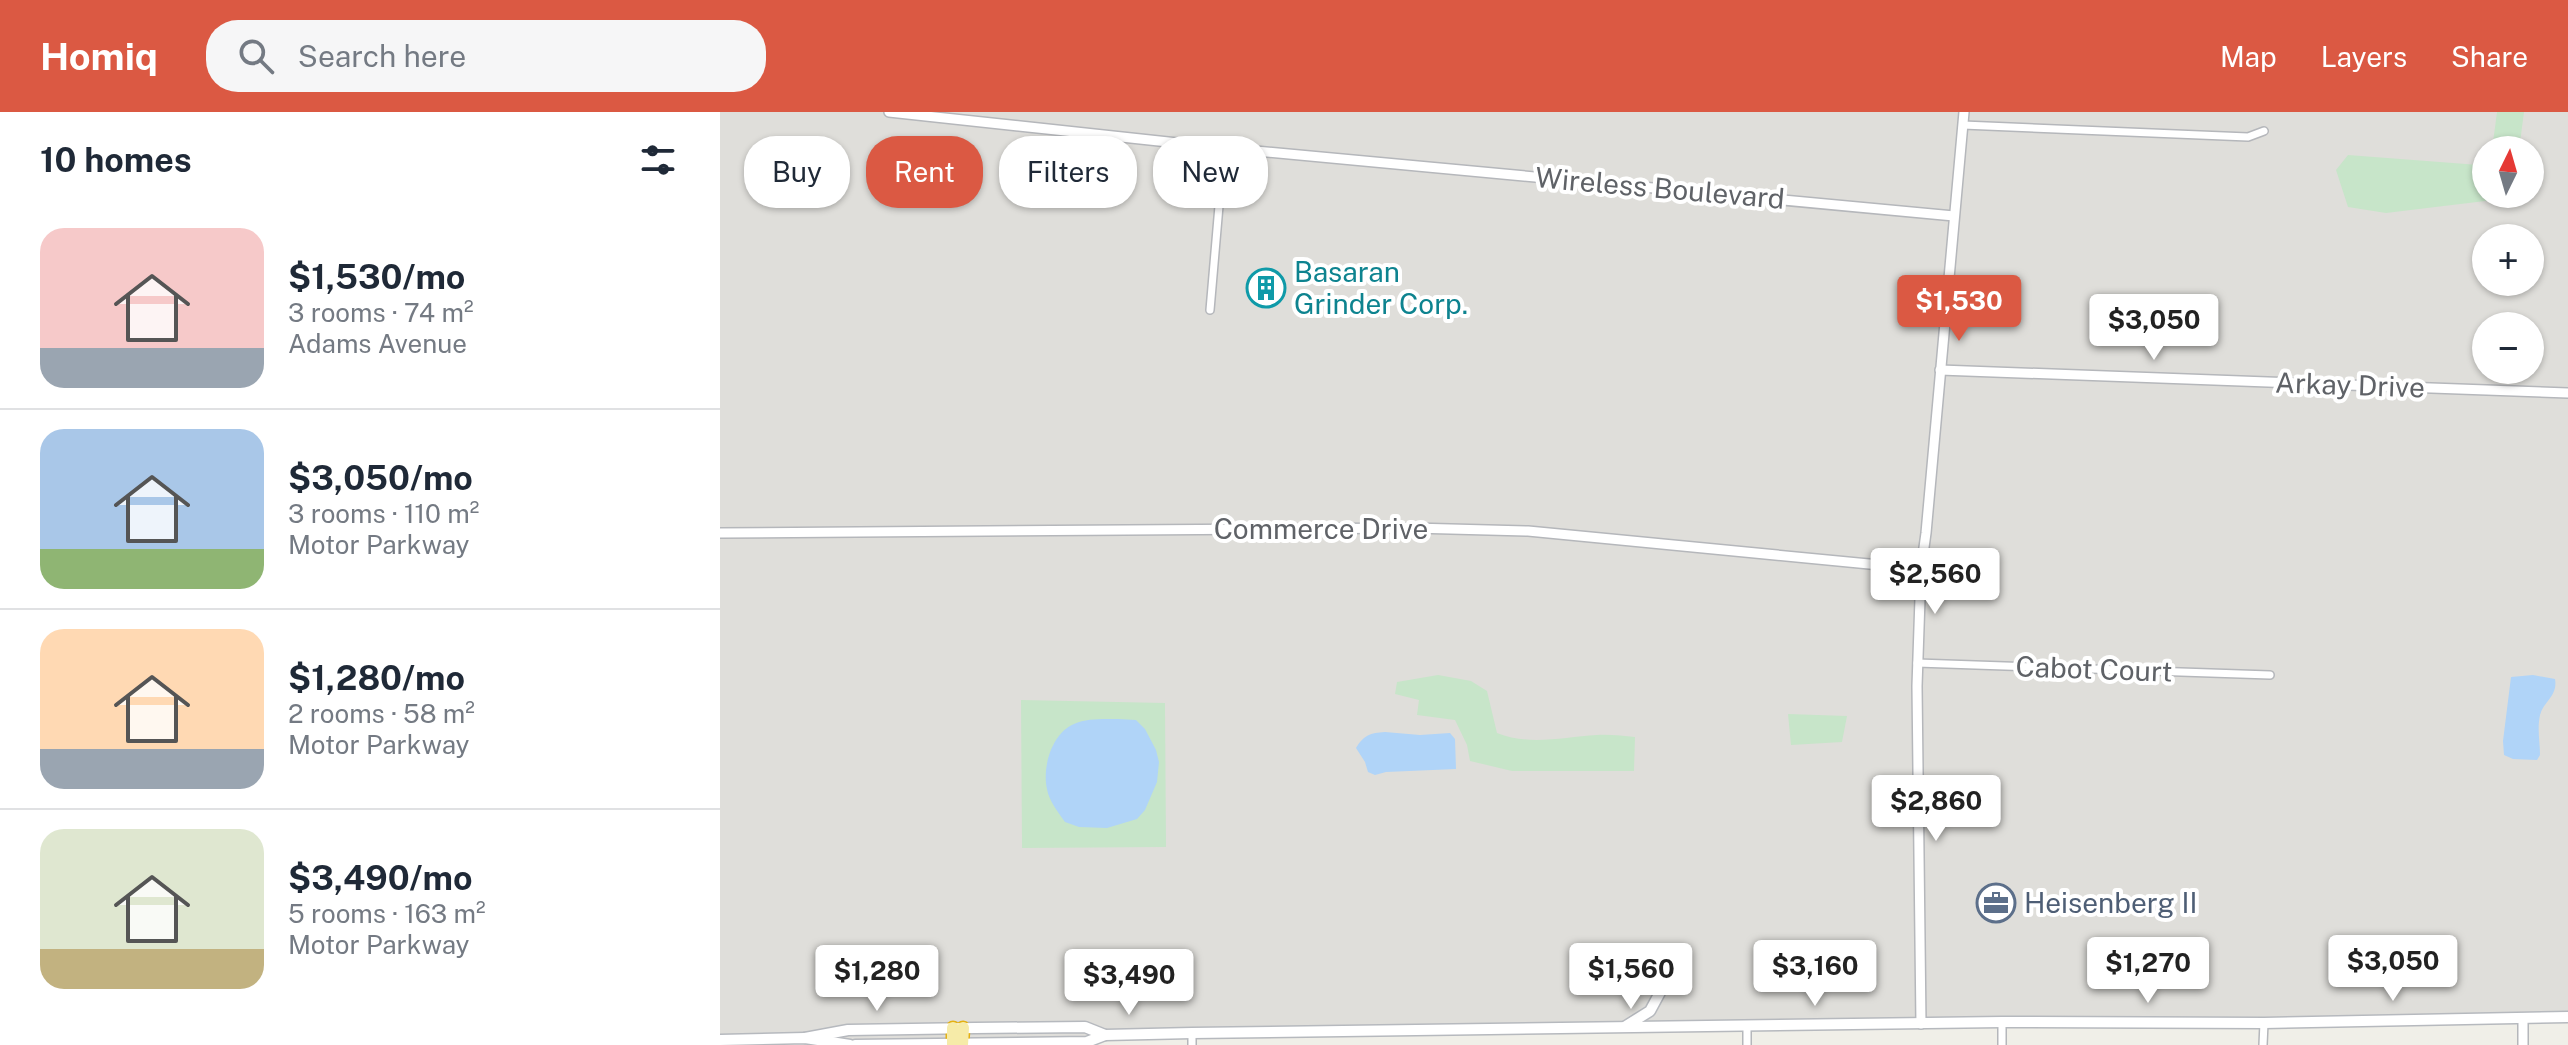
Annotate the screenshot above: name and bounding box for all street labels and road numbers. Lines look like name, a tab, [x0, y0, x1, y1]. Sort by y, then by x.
street label: Wireless Boulevard	[1534, 160, 1786, 215]
street label: Arkay Drive	[2275, 365, 2425, 404]
street label: Commerce Drive	[1214, 512, 1428, 545]
street label: Cabot Court	[2015, 649, 2173, 688]

